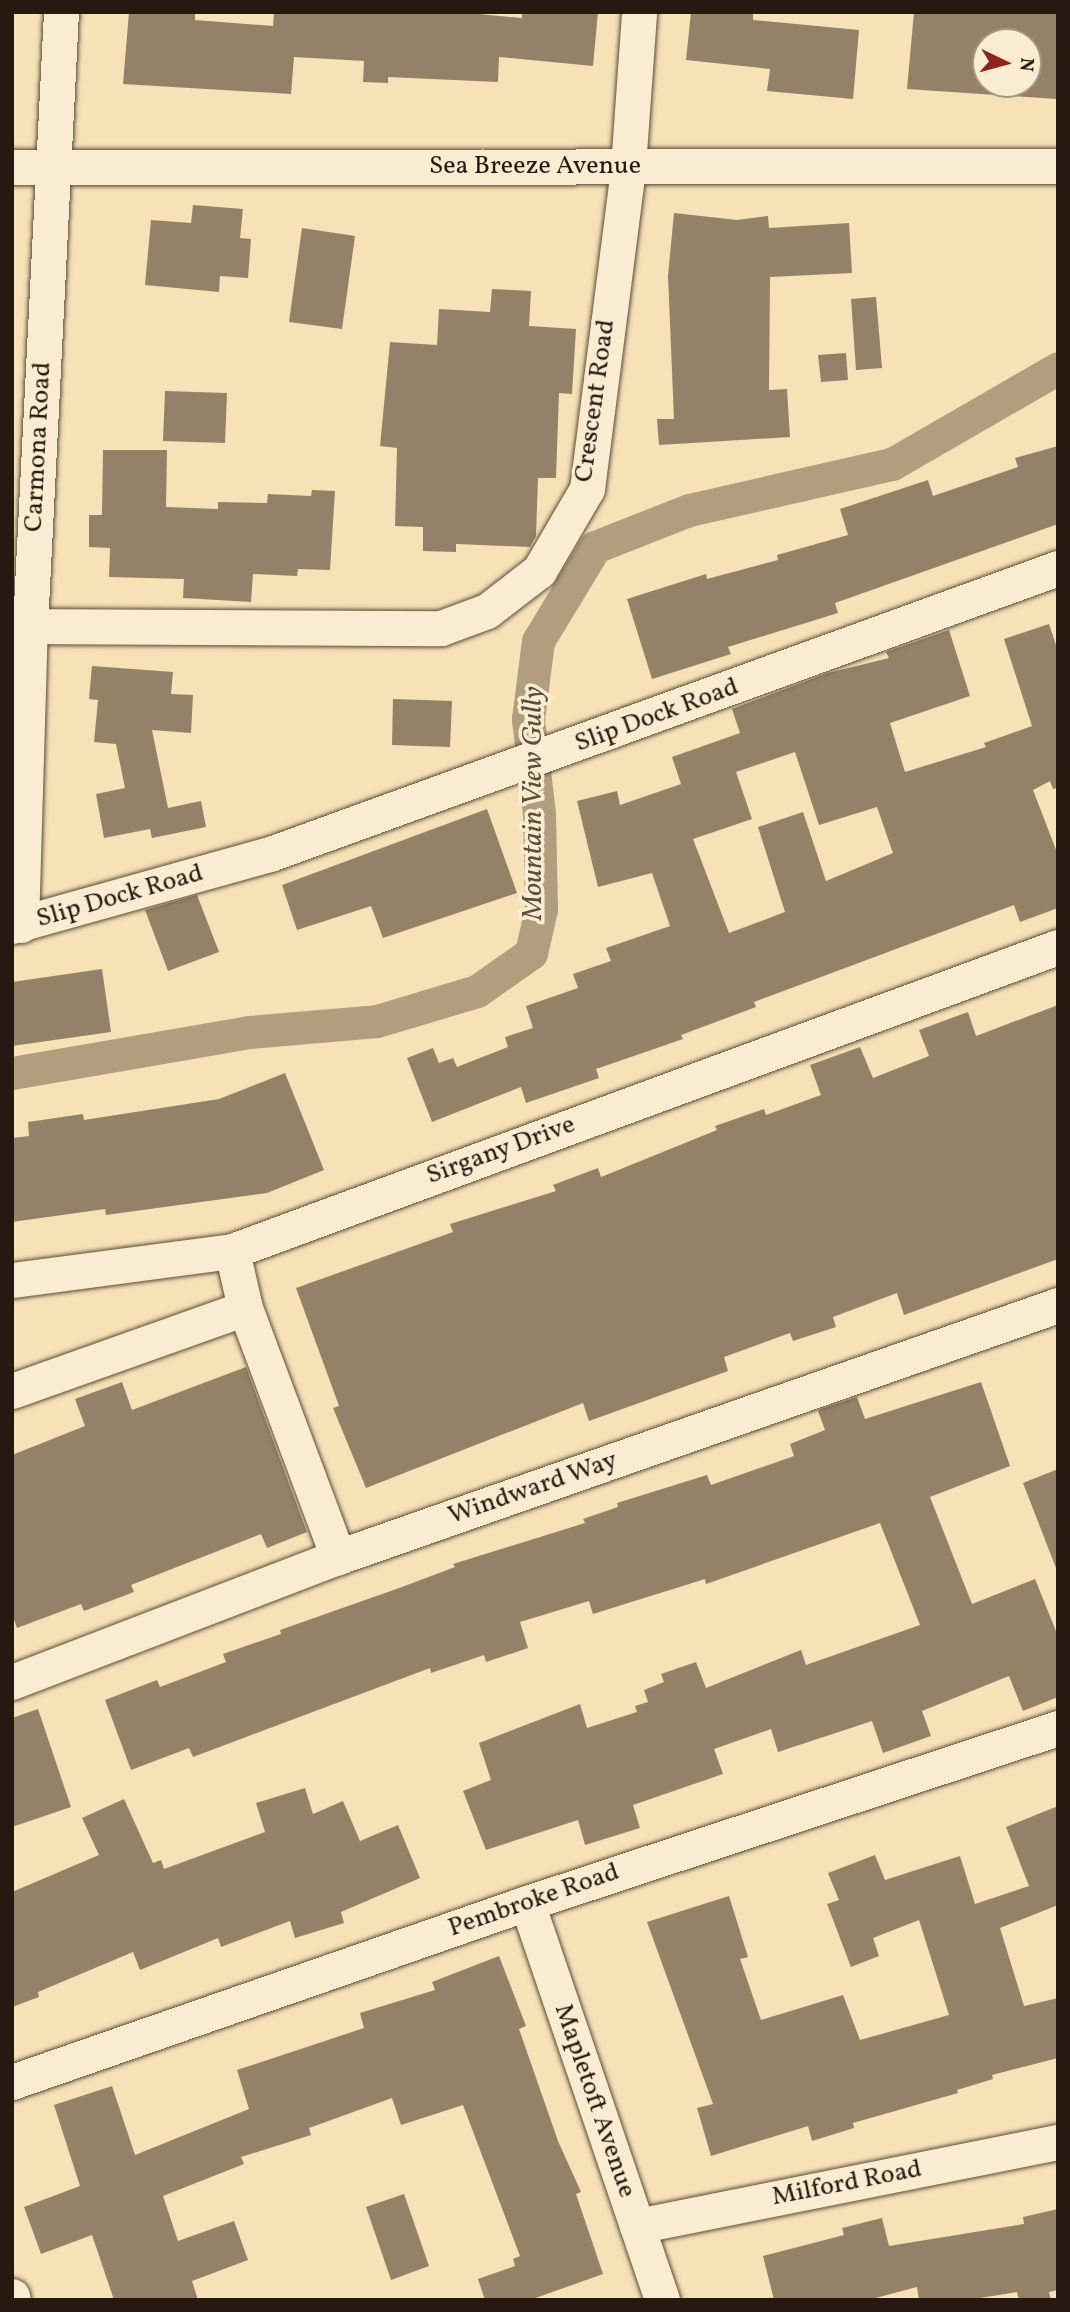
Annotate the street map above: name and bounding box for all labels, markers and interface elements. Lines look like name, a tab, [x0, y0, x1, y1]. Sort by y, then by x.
north arrow	[972, 28, 1042, 98]
text: N	[1012, 57, 1039, 73]
street label: Sea Breeze Avenue	[429, 151, 641, 183]
street label: Crescent Road	[569, 318, 623, 484]
street label: Carmona Road	[19, 361, 59, 533]
street label: Slip Dock Road	[571, 672, 743, 760]
water label: Mountain View Gully	[517, 686, 551, 920]
street label: Slip Dock Road	[33, 858, 207, 936]
street label: Sirgany Drive	[422, 1110, 580, 1192]
street label: Windward Way	[444, 1445, 622, 1533]
street label: Pembroke Road	[444, 1857, 624, 1945]
street label: Mapletoft Avenue	[546, 2000, 642, 2202]
street label: Milford Road	[769, 2154, 925, 2214]

